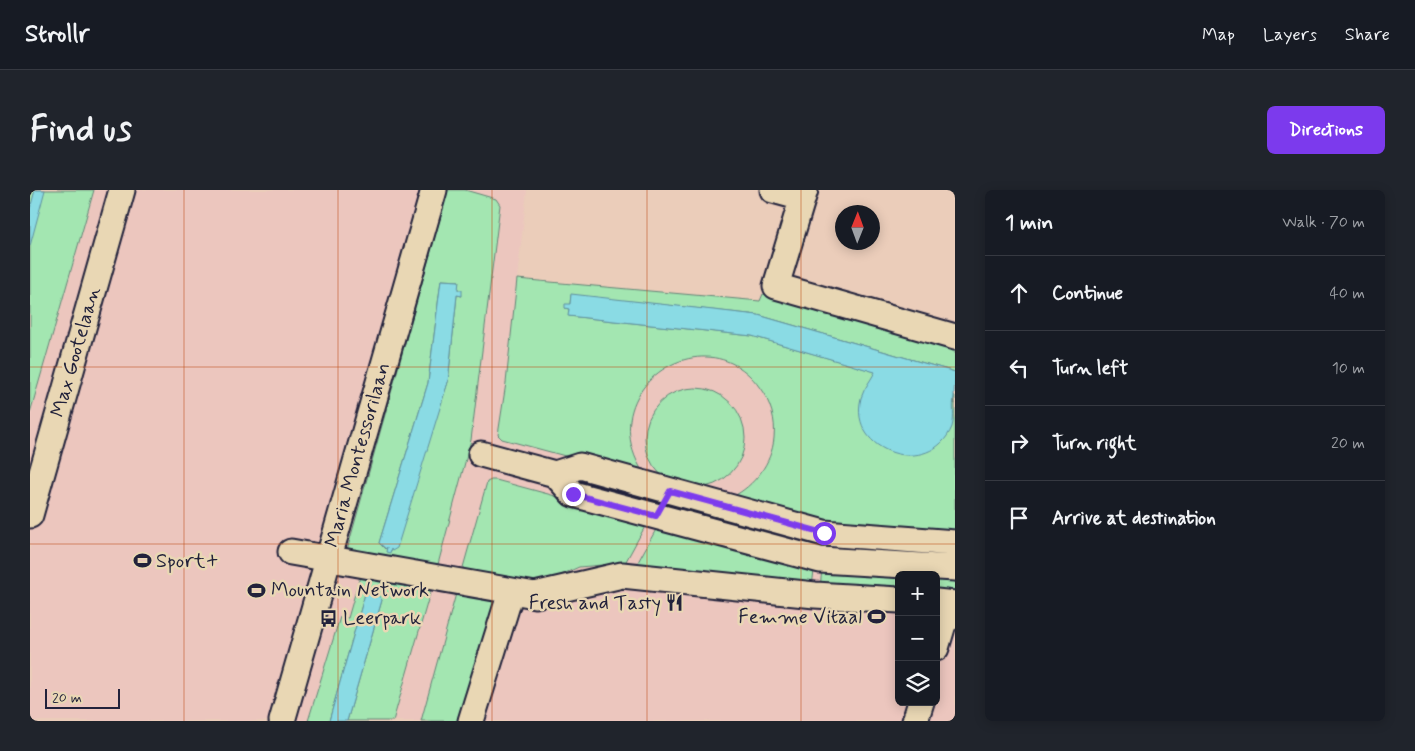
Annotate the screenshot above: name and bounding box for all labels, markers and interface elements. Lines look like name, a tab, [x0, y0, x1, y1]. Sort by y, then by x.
text: Strollr	[25, 19, 89, 50]
text: Map	[1202, 23, 1235, 47]
text: Layers	[1263, 23, 1317, 47]
text: Share	[1345, 23, 1390, 47]
button: Directions	[1267, 106, 1385, 154]
text: Find us	[30, 107, 132, 153]
north arrow	[835, 205, 880, 250]
text: 1 min	[1005, 209, 1053, 237]
text: Walk · 70 m	[1282, 212, 1365, 233]
icon: ahead	[1005, 279, 1033, 307]
text: Continue	[1052, 281, 1123, 306]
street label: Max Gootelaan	[44, 283, 108, 420]
text: 40 m	[1329, 283, 1365, 304]
icon: left	[1005, 354, 1033, 382]
text: Turn left	[1052, 356, 1128, 381]
text: 10 m	[1332, 358, 1365, 379]
street label: Maria Montessorilaan	[319, 359, 397, 551]
icon: right	[1005, 429, 1033, 457]
text: Turn right	[1052, 431, 1136, 456]
text: 20 m	[1331, 433, 1365, 454]
route end	[562, 483, 585, 506]
icon: arrive	[1005, 504, 1033, 532]
text: Arrive at destination	[1052, 506, 1216, 531]
route start	[813, 522, 836, 545]
place label: Sport+	[156, 548, 219, 575]
sports icon: Sport+	[132, 551, 152, 571]
map controls	[895, 571, 940, 706]
button: +	[895, 571, 940, 616]
place label: Mountain Network	[271, 577, 429, 604]
sports icon: Mountain Network	[247, 580, 267, 600]
place label: Fresh and Tasty	[529, 590, 661, 617]
restaurant icon: Fresh and Tasty	[665, 593, 685, 613]
place label: Femme Vitaal	[738, 604, 862, 631]
place label: Leerpark	[343, 605, 421, 632]
sports icon: Femme Vitaal	[866, 607, 886, 627]
bus stop icon: Leerpark	[319, 608, 339, 628]
button: −	[895, 616, 940, 661]
button: layers	[895, 661, 940, 706]
scale bar	[45, 686, 120, 709]
text: 20 m	[52, 689, 82, 707]

